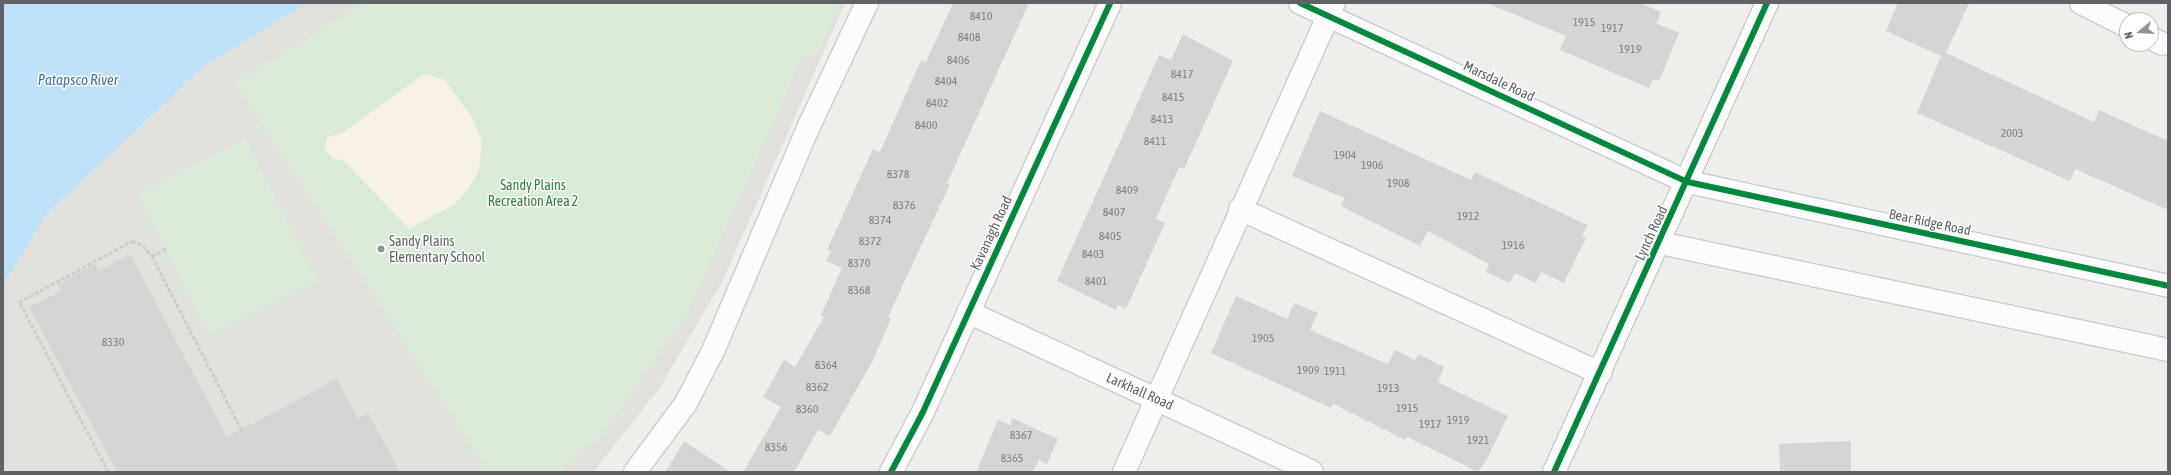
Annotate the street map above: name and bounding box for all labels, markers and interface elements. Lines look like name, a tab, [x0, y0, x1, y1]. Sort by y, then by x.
house number: 8410	[970, 10, 992, 24]
north arrow	[2119, 12, 2159, 52]
house number: 1915	[1573, 16, 1595, 30]
house number: 1917	[1601, 22, 1623, 36]
text: N	[2122, 30, 2135, 40]
house number: 8408	[958, 31, 980, 45]
house number: 1919	[1619, 43, 1641, 57]
house number: 8406	[947, 54, 969, 68]
street label: Marsdale Road	[1461, 57, 1537, 105]
house number: 8417	[1171, 68, 1193, 82]
water label: Patapsco River	[38, 71, 118, 89]
house number: 8404	[935, 75, 957, 89]
house number: 8415	[1162, 91, 1184, 105]
house number: 8402	[926, 97, 948, 111]
house number: 8413	[1151, 113, 1173, 127]
house number: 8400	[915, 119, 937, 133]
house number: 2003	[2001, 127, 2023, 141]
house number: 8411	[1144, 135, 1166, 149]
house number: 1904	[1334, 149, 1356, 163]
house number: 1906	[1361, 159, 1383, 173]
house number: 8378	[887, 168, 909, 182]
park label: Sandy Plains Recreation Area 2	[488, 177, 578, 210]
house number: 1908	[1387, 177, 1409, 191]
house number: 8409	[1116, 184, 1138, 198]
street label: Kavanagh Road	[966, 193, 1016, 273]
house number: 8376	[893, 199, 915, 213]
street label: Lynch Road	[1631, 203, 1671, 263]
street label: Bear Ridge Road	[1888, 205, 1972, 239]
house number: 8407	[1103, 206, 1125, 220]
house number: 1912	[1457, 210, 1479, 224]
house number: 8374	[869, 214, 891, 228]
house number: 8405	[1099, 230, 1121, 244]
place label: Sandy Plains Elementary School	[389, 233, 485, 266]
house number: 8372	[859, 235, 881, 249]
house number: 1916	[1502, 239, 1524, 253]
marker: Sandy Plains Elementary School	[376, 244, 386, 254]
house number: 8403	[1082, 248, 1104, 262]
house number: 8370	[848, 257, 870, 271]
house number: 8401	[1085, 275, 1107, 289]
house number: 8368	[848, 284, 870, 298]
house number: 1905	[1252, 332, 1274, 346]
house number: 8330	[102, 336, 124, 350]
house number: 8364	[815, 359, 837, 373]
house number: 1909	[1297, 364, 1319, 378]
house number: 1911	[1324, 365, 1346, 379]
street label: Larkhall Road	[1104, 369, 1176, 413]
house number: 8362	[806, 381, 828, 395]
house number: 1913	[1377, 382, 1399, 396]
house number: 1915	[1396, 402, 1418, 416]
house number: 8360	[796, 403, 818, 417]
house number: 1919	[1447, 414, 1469, 428]
house number: 1917	[1419, 418, 1441, 432]
house number: 8367	[1010, 429, 1032, 443]
house number: 1921	[1467, 434, 1489, 448]
house number: 8356	[765, 441, 787, 455]
house number: 8365	[1001, 452, 1023, 466]

